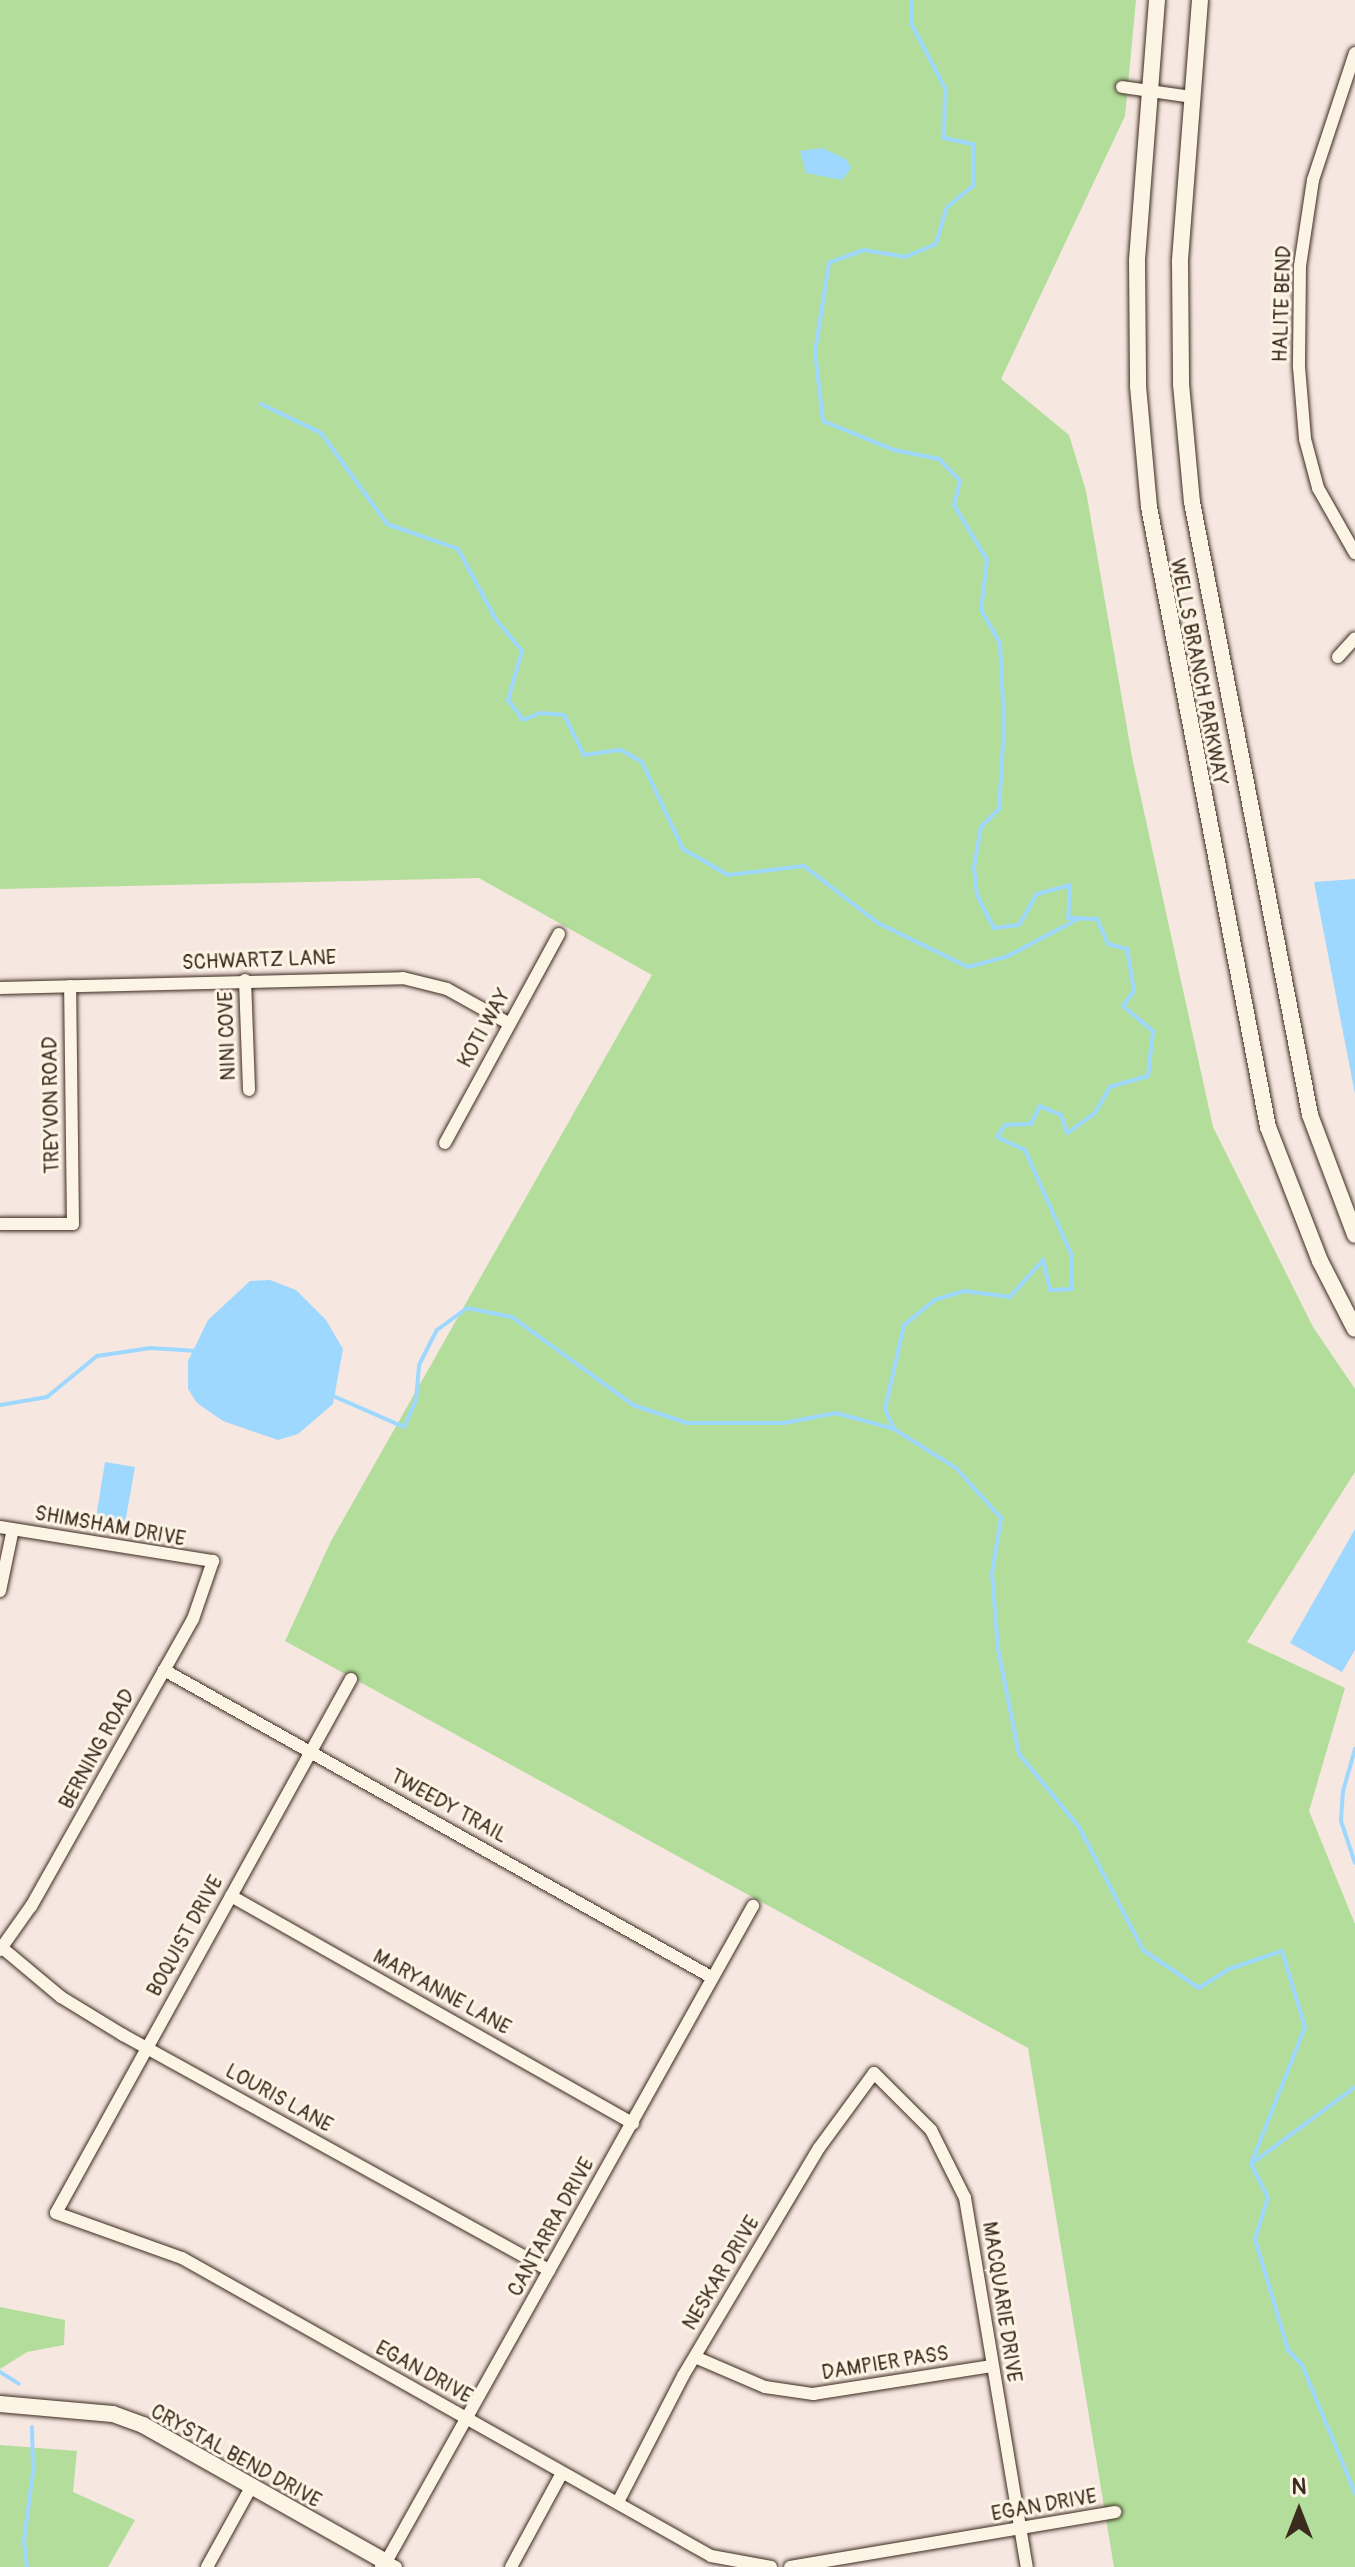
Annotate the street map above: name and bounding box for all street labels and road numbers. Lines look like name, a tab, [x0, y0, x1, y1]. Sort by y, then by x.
street label: HALITE BEND	[1268, 245, 1296, 363]
street label: WELLS BRANCH PARKWAY	[1165, 556, 1233, 788]
street label: SCHWARTZ LANE	[181, 945, 337, 975]
street label: KOTI WAY	[453, 984, 515, 1072]
street label: NINI COVE	[213, 991, 241, 1081]
street label: TREYVON ROAD	[38, 1036, 64, 1174]
street label: SHIMSHAM DRIVE	[33, 1501, 187, 1551]
street label: BERNING ROAD	[54, 1685, 140, 1813]
street label: TWEEDY TRAIL	[386, 1764, 512, 1848]
street label: BOQUIST DRIVE	[142, 1871, 228, 2001]
street label: MARYANNE LANE	[369, 1944, 515, 2040]
street label: LOURIS LANE	[221, 2059, 337, 2137]
street label: CANTARRA DRIVE	[503, 2153, 599, 2301]
street label: NESKAR DRIVE	[678, 2212, 764, 2334]
street label: MACQUARIE DRIVE	[977, 2220, 1027, 2384]
street label: EGAN DRIVE	[372, 2336, 476, 2408]
street label: DAMPIER PASS	[820, 2341, 950, 2385]
street label: CRYSTAL BEND DRIVE	[147, 2399, 325, 2513]
street label: EGAN DRIVE	[989, 2484, 1099, 2526]

